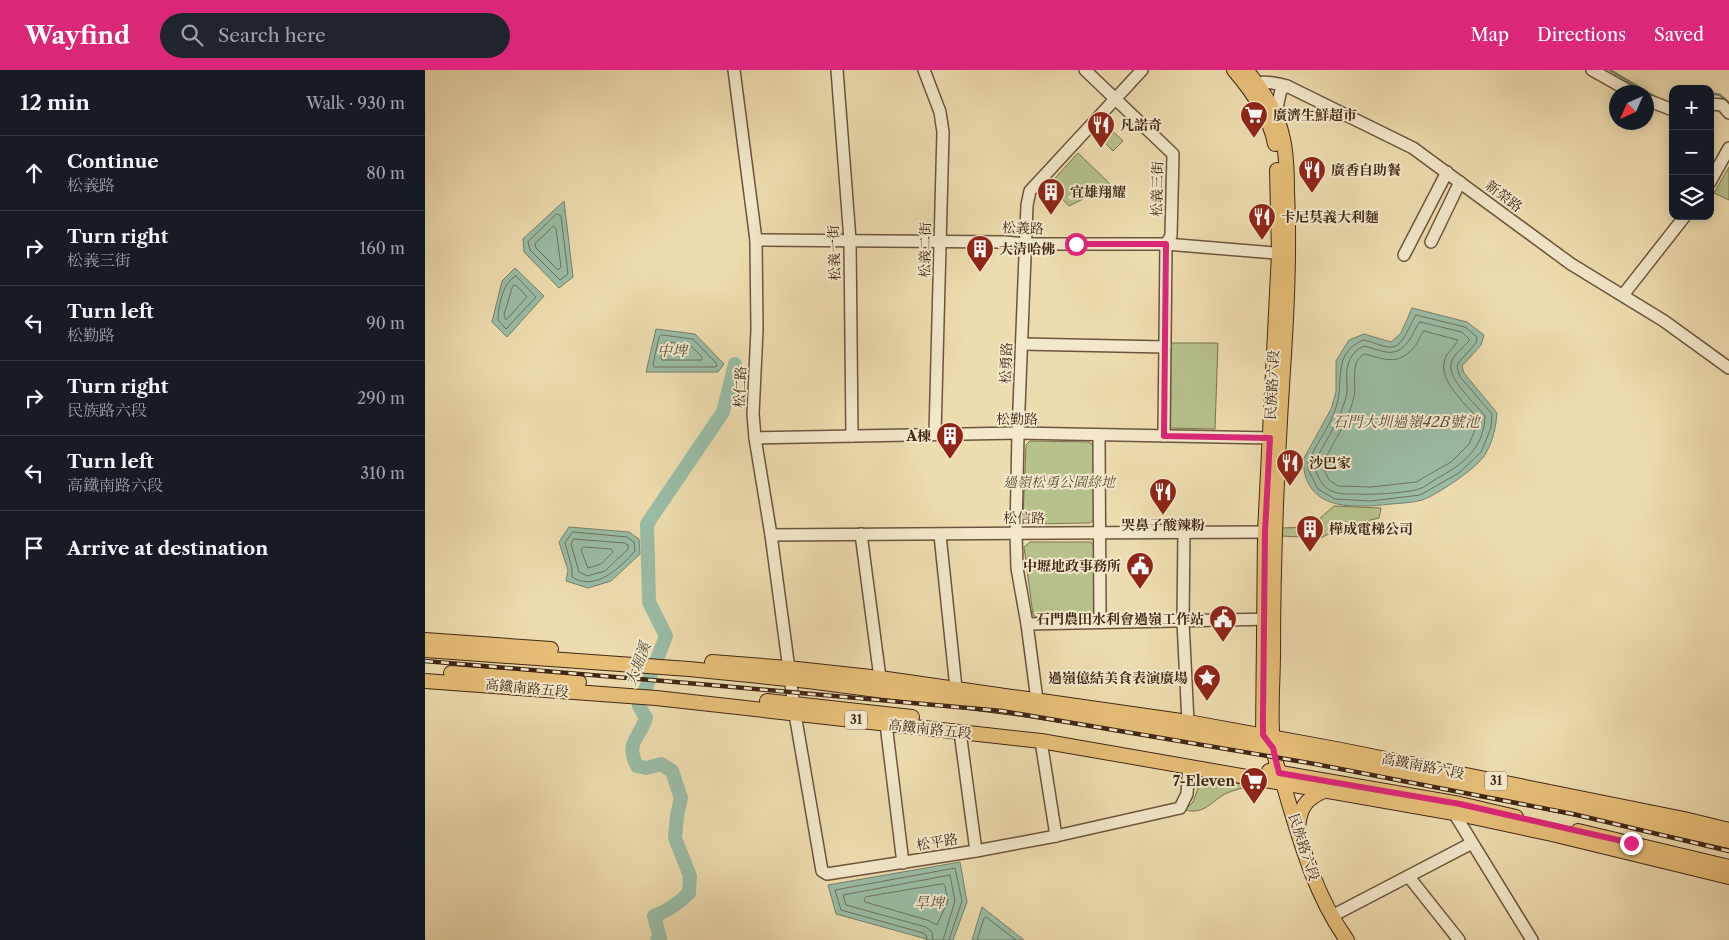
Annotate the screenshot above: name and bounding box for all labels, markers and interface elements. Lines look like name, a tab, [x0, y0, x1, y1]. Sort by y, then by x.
search box	[160, 13, 510, 58]
text: Wayfind	[25, 21, 130, 50]
icon: search	[178, 21, 206, 49]
text: Search here	[218, 24, 326, 47]
text: Map	[1470, 24, 1509, 46]
text: Directions	[1537, 24, 1626, 46]
text: Saved	[1654, 24, 1704, 46]
north arrow	[1609, 85, 1654, 130]
map controls	[1669, 85, 1714, 220]
button: +	[1669, 85, 1714, 130]
text: 12 min	[20, 90, 90, 115]
text: Walk · 930 m	[306, 93, 405, 113]
supermarket icon: 廣濟生鮮超市	[1239, 100, 1269, 139]
place label: 廣濟生鮮超市	[1273, 106, 1357, 124]
restaurant icon: 凡諾奇	[1086, 110, 1116, 149]
place label: 凡諾奇	[1120, 116, 1162, 134]
button: −	[1669, 130, 1714, 175]
text: Continue	[67, 150, 159, 173]
restaurant icon: 廣香自助餐	[1297, 155, 1327, 194]
icon: ahead	[20, 159, 48, 187]
street label: 松義三街	[1148, 161, 1166, 217]
place label: 廣香自助餐	[1331, 161, 1401, 179]
text: 80 m	[366, 163, 405, 183]
text: 松義路	[67, 175, 115, 195]
button: layers	[1669, 175, 1714, 220]
street label: 新榮路	[1482, 176, 1526, 216]
building icon: 宜雄翔耀	[1036, 177, 1066, 216]
place label: 宜雄翔耀	[1070, 183, 1126, 201]
restaurant icon: 卡尼莫義大利麵	[1247, 202, 1277, 241]
place label: 卡尼莫義大利麵	[1281, 208, 1379, 226]
street label: 松義路	[1002, 218, 1044, 238]
street label: 松義二街	[916, 222, 934, 278]
text: Turn right	[67, 225, 168, 248]
street label: 松義一街	[824, 225, 844, 281]
route start	[1065, 233, 1088, 256]
icon: right	[20, 234, 48, 262]
building icon: 大清哈佛	[965, 234, 995, 273]
text: 160 m	[360, 238, 405, 258]
place label: 大清哈佛	[999, 240, 1056, 258]
text: 松義三街	[67, 250, 131, 270]
text: Turn left	[67, 300, 154, 323]
icon: left	[20, 309, 48, 337]
text: 90 m	[366, 313, 405, 333]
text: 松勤路	[67, 325, 115, 345]
water label: 中埤	[657, 341, 689, 360]
street label: 松勇路	[996, 342, 1016, 384]
street label: 民族路六段	[1261, 350, 1283, 420]
street label: 松仁路	[730, 366, 750, 408]
text: Turn right	[67, 375, 168, 398]
icon: right	[20, 384, 48, 412]
text: 290 m	[357, 388, 405, 408]
text: 民族路六段	[67, 400, 147, 420]
street label: 松勤路	[996, 410, 1038, 428]
water label: 石門大圳過嶺42B號池	[1332, 412, 1482, 431]
building icon: A棟	[935, 421, 965, 460]
place label: A棟	[905, 427, 931, 445]
restaurant icon: 沙巴家	[1275, 448, 1305, 487]
text: Turn left	[67, 450, 154, 473]
place label: 沙巴家	[1309, 454, 1351, 472]
icon: left	[20, 459, 48, 487]
text: 310 m	[360, 463, 405, 483]
park label: 過嶺松勇公園綠地	[1003, 473, 1117, 491]
text: 高鐵南路六段	[67, 475, 163, 495]
restaurant icon: 哭鼻子酸辣粉	[1148, 477, 1178, 516]
street label: 松信路	[1003, 509, 1045, 527]
building icon: 樺成電梯公司	[1295, 514, 1325, 553]
place label: 哭鼻子酸辣粉	[1121, 516, 1205, 534]
place label: 樺成電梯公司	[1329, 520, 1413, 538]
icon: arrive	[20, 534, 48, 562]
text: Arrive at destination	[67, 537, 268, 560]
public building icon: 中壢地政事務所	[1125, 551, 1155, 590]
place label: 中壢地政事務所	[1023, 557, 1121, 575]
public building icon: 石門農田水利會過嶺工作站	[1208, 604, 1238, 643]
place label: 石門農田水利會過嶺工作站	[1036, 610, 1204, 628]
water label: 大堀溪	[621, 638, 655, 688]
place icon: 過嶺億結美食表演廣場	[1192, 663, 1222, 702]
place label: 過嶺億結美食表演廣場	[1048, 669, 1188, 687]
street label: 高鐵南路五段	[484, 675, 570, 701]
road number: 31	[845, 710, 867, 730]
street label: 高鐵南路五段	[887, 716, 973, 742]
street label: 高鐵南路六段	[1380, 749, 1466, 783]
supermarket icon: 7-Eleven	[1239, 766, 1269, 805]
road number: 31	[1485, 771, 1507, 790]
place label: 7-Eleven	[1173, 772, 1235, 790]
street label: 民族路六段	[1285, 811, 1323, 883]
street label: 松平路	[915, 830, 959, 854]
route end	[1620, 832, 1643, 855]
water label: 旱埤	[914, 893, 946, 912]

